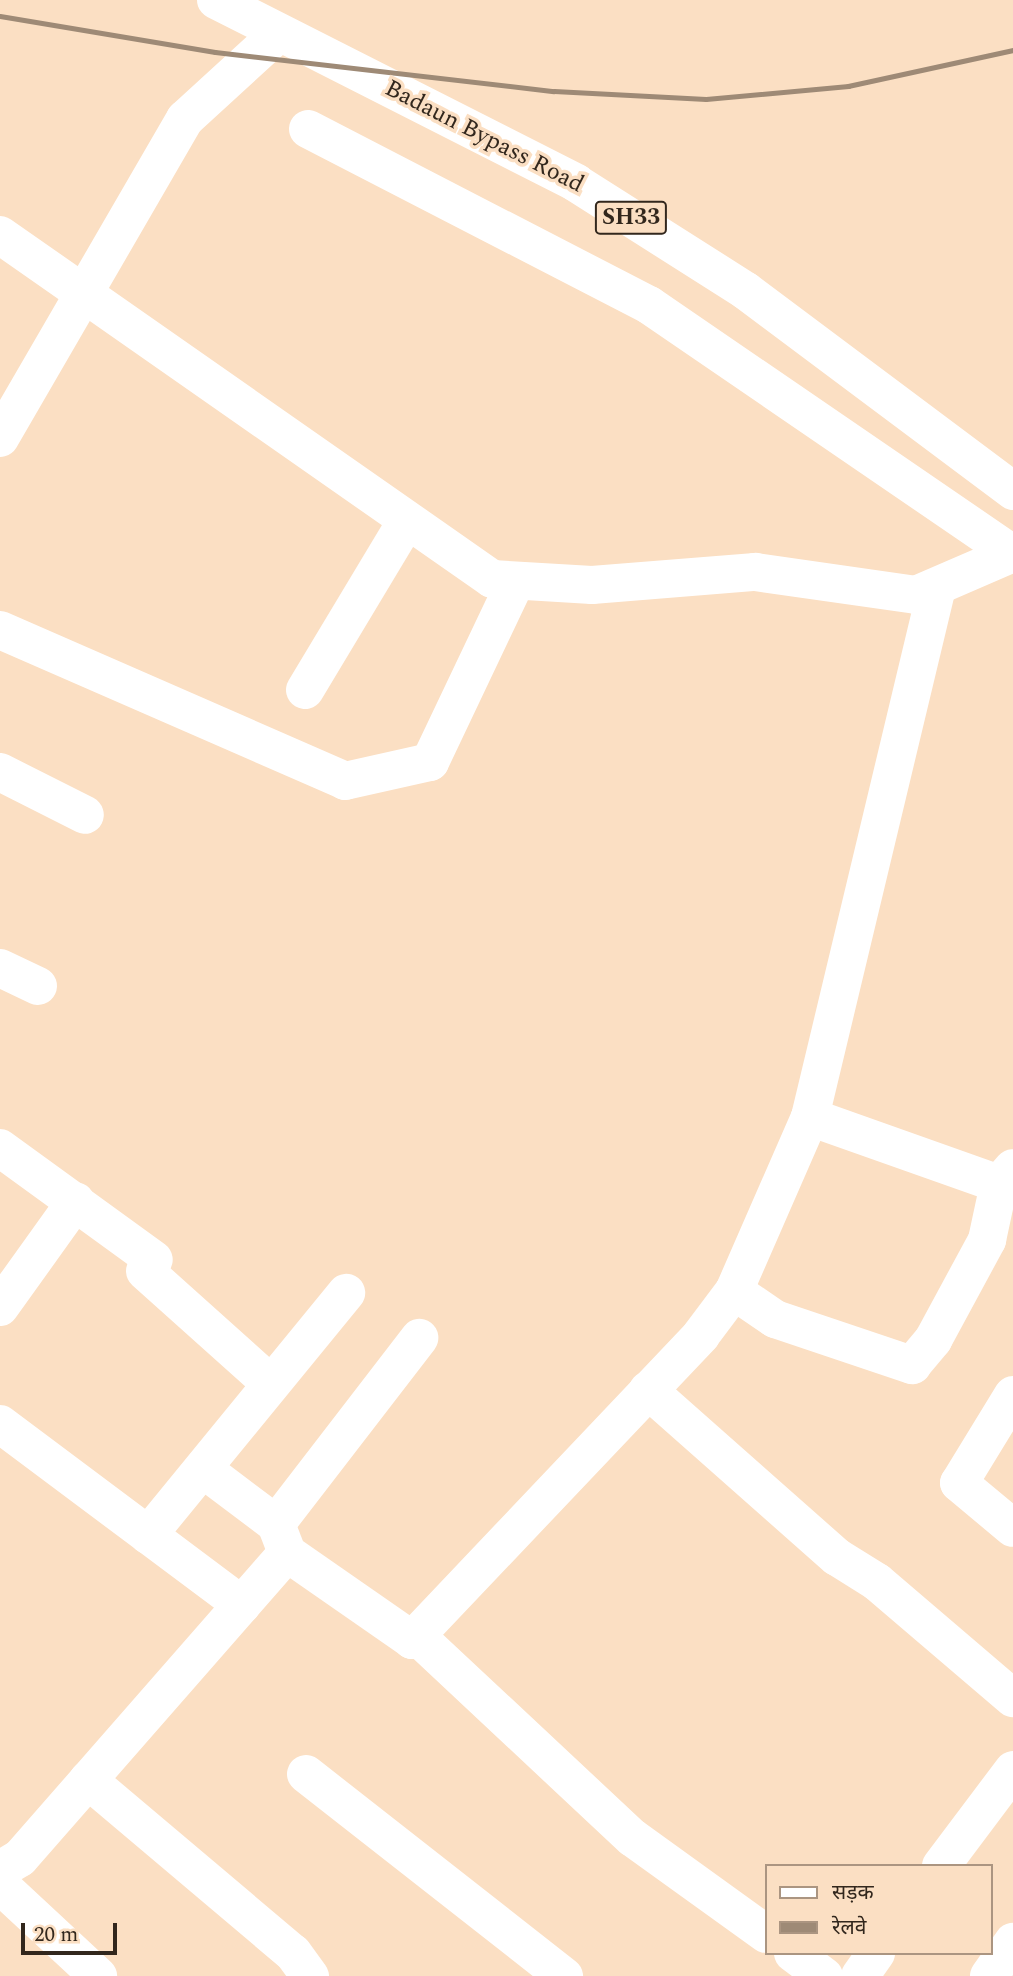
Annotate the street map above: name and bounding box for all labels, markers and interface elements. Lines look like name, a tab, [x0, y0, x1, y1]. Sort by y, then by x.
street label: Badaun Bypass Road	[380, 74, 588, 200]
road number: SH33	[594, 198, 668, 238]
legend	[764, 1864, 992, 1955]
text: सड़क	[832, 1877, 874, 1909]
scale bar	[24, 1910, 121, 1954]
text: रेलवे	[832, 1912, 867, 1944]
text: 20 m	[34, 1919, 78, 1951]

